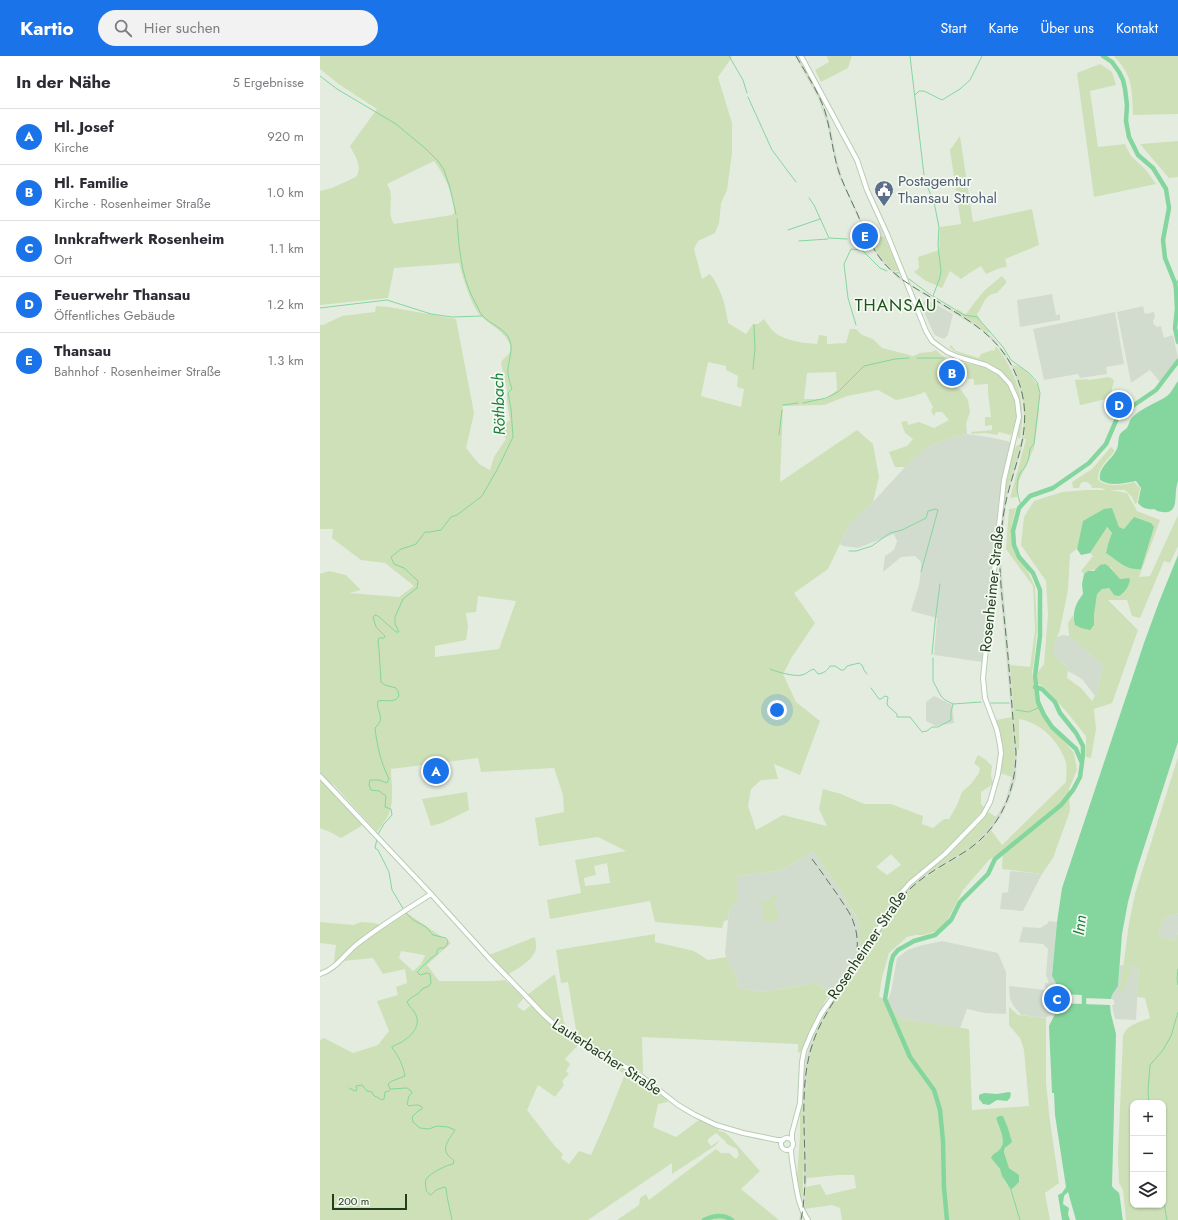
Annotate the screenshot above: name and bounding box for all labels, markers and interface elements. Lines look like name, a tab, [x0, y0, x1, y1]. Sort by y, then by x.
search box	[98, 10, 378, 46]
text: Kartio	[20, 15, 74, 42]
icon: search	[112, 17, 134, 39]
text: Hier suchen	[144, 17, 220, 39]
text: Start	[941, 18, 967, 38]
text: Karte	[989, 18, 1019, 38]
text: Über uns	[1041, 18, 1094, 38]
text: Kontakt	[1116, 18, 1158, 38]
text: In der Nähe	[16, 70, 111, 94]
text: 5 Ergebnisse	[232, 73, 304, 92]
text: Hl. Josef	[54, 116, 114, 138]
text: A	[24, 127, 34, 146]
text: 920 m	[267, 127, 304, 146]
text: Kirche	[54, 138, 89, 157]
place label: Postagentur Thansau Strohal	[898, 170, 997, 209]
text: Hl. Familie	[54, 172, 128, 194]
public building icon: Postagentur Thansau Strohal	[873, 179, 895, 207]
text: B	[25, 183, 33, 202]
text: 1.0 km	[267, 183, 304, 202]
text: Kirche · Rosenheimer Straße	[54, 194, 211, 213]
pin: E	[852, 221, 878, 251]
text: Innkraftwerk Rosenheim	[54, 228, 224, 250]
text: C	[24, 239, 34, 258]
text: 1.1 km	[269, 239, 304, 258]
text: Ort	[54, 250, 72, 269]
text: Feuerwehr Thansau	[54, 284, 190, 306]
district label: THANSAU	[855, 293, 937, 317]
text: D	[24, 295, 34, 314]
text: 1.2 km	[267, 295, 304, 314]
text: Öffentliches Gebäude	[54, 306, 175, 325]
text: Thansau	[54, 340, 111, 362]
text: E	[25, 351, 33, 370]
text: 1.3 km	[267, 351, 304, 370]
pin: B	[939, 358, 965, 388]
text: Bahnhof · Rosenheimer Straße	[54, 362, 221, 381]
water label: Röthbach	[486, 372, 511, 436]
pin: D	[1106, 390, 1132, 420]
street label: Rosenheimer Straße	[974, 524, 1010, 653]
your location	[767, 700, 787, 720]
pin: A	[423, 756, 449, 786]
street label: Rosenheimer Straße	[822, 886, 912, 1004]
water label: Inn	[1067, 914, 1092, 936]
pin: C	[1044, 984, 1070, 1014]
street label: Lauterbacher Straße	[548, 1013, 666, 1101]
map controls	[1130, 1100, 1166, 1208]
button: +	[1130, 1100, 1166, 1136]
button: −	[1130, 1136, 1166, 1172]
button: layers	[1130, 1172, 1166, 1208]
scale bar	[332, 1192, 407, 1211]
text: 200 m	[338, 1193, 369, 1209]

